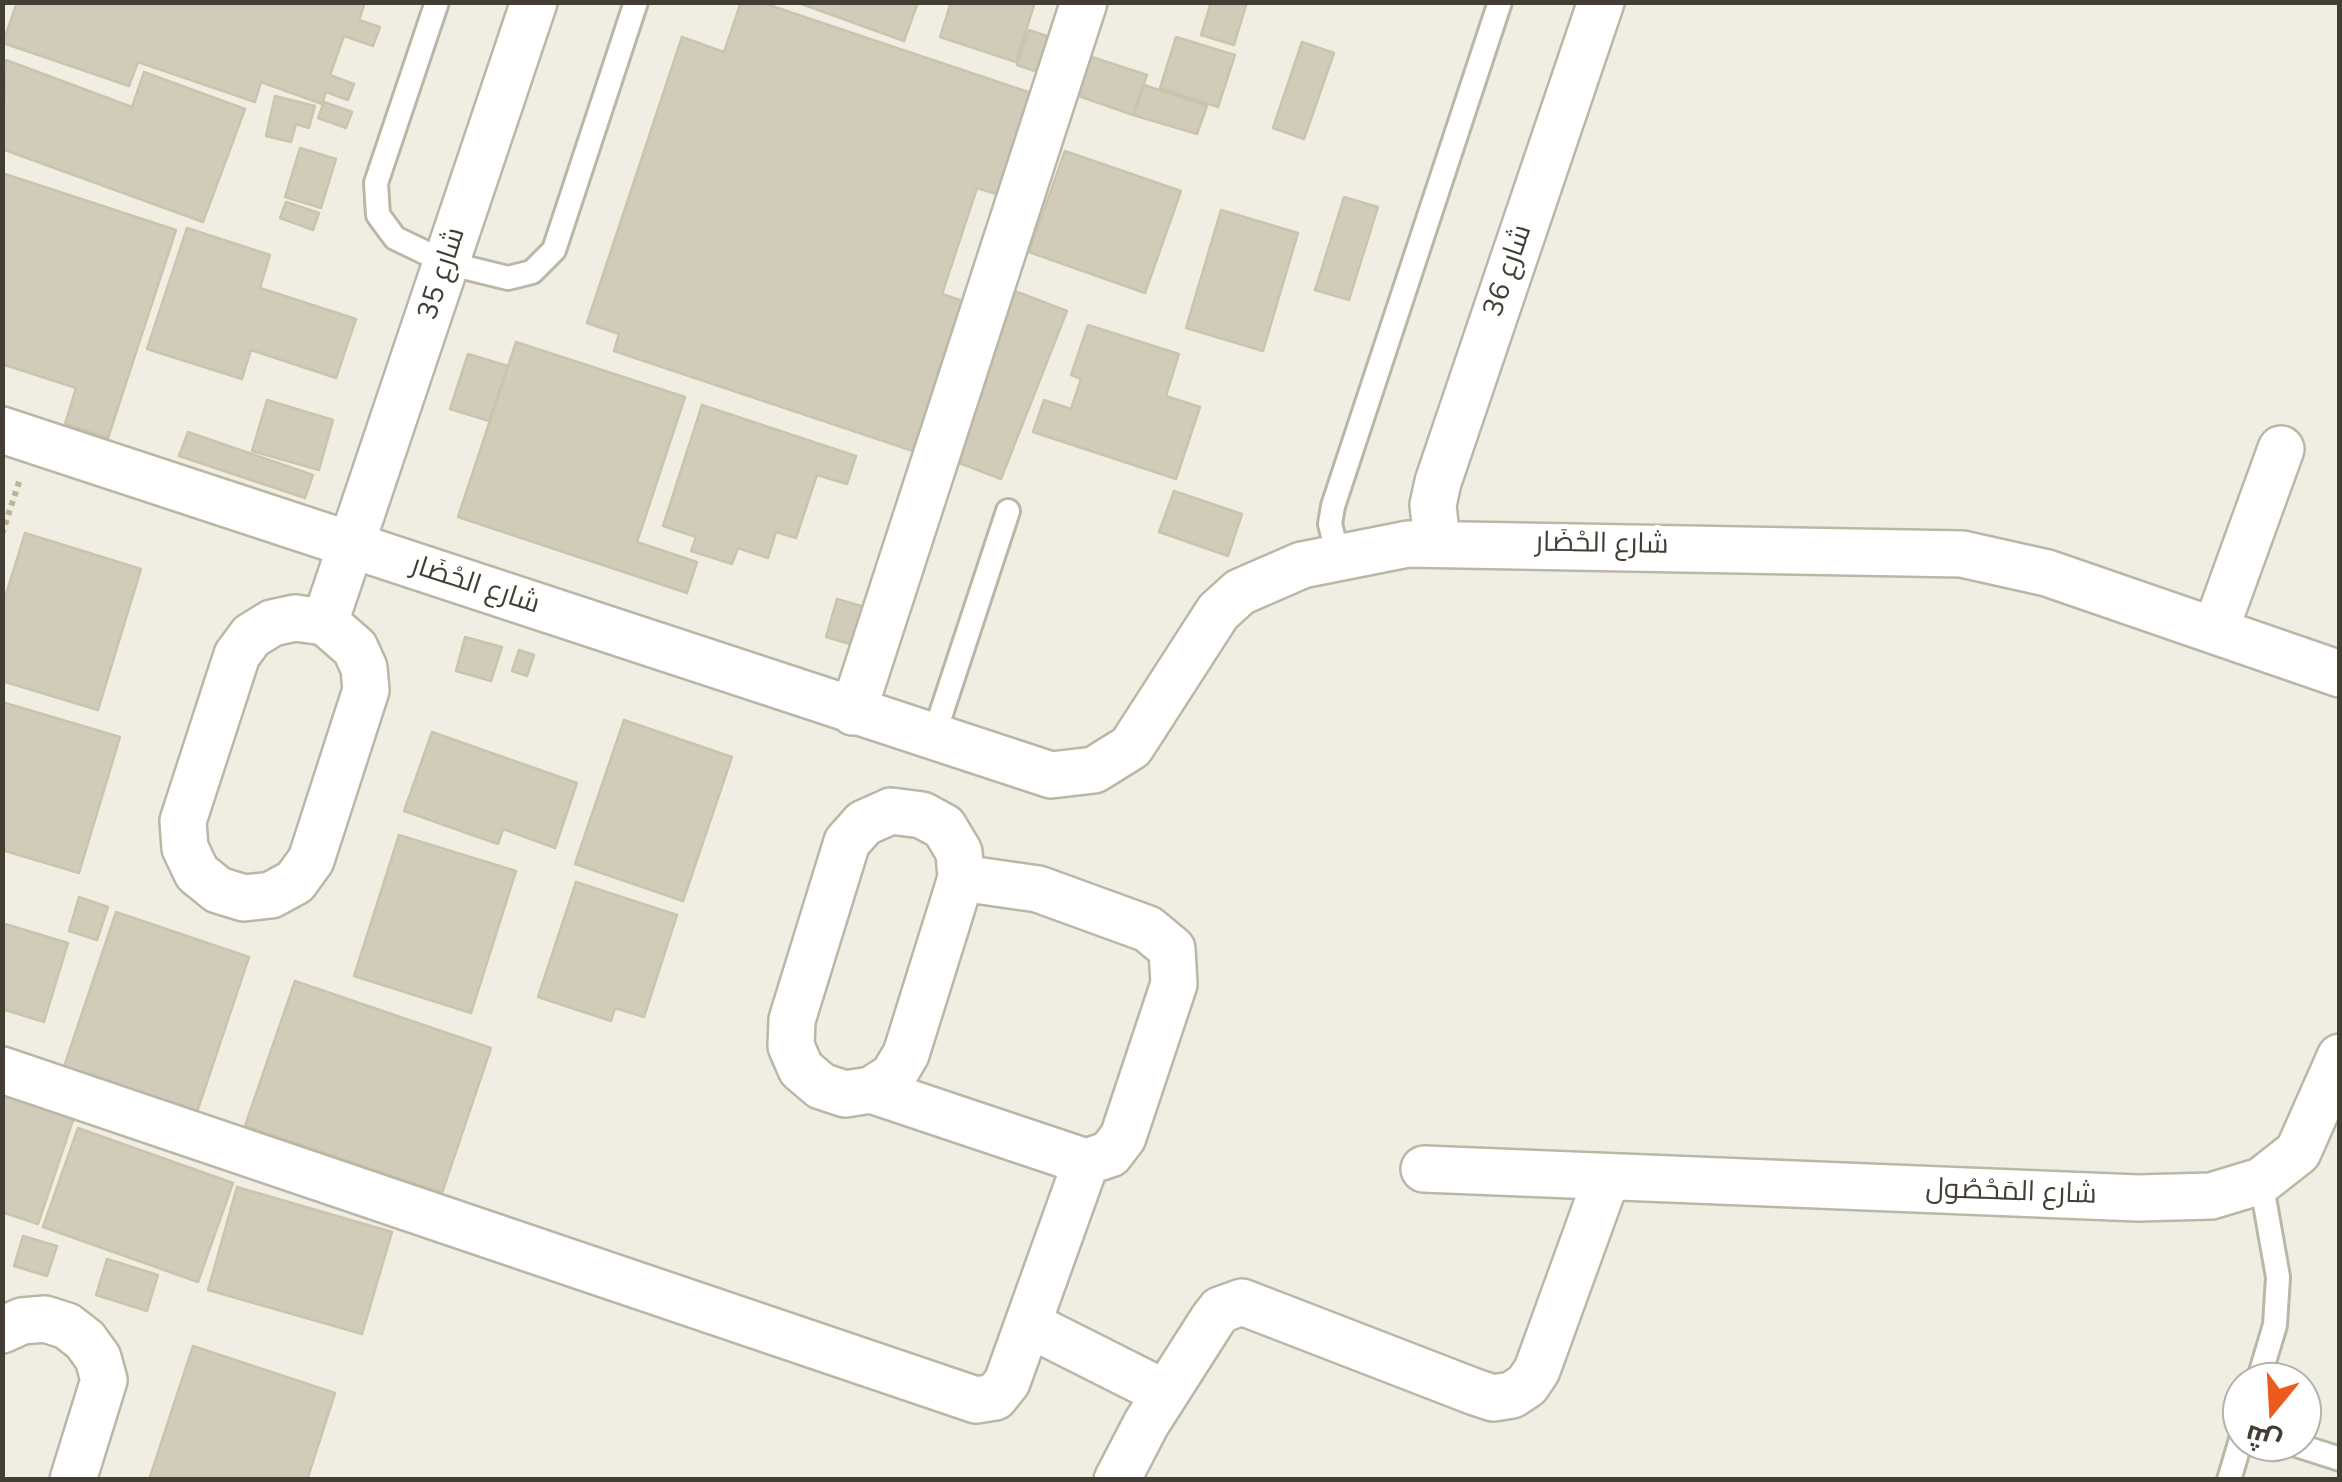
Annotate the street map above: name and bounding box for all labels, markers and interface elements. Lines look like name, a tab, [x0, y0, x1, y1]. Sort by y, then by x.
street label: شارع 36	[1478, 221, 1540, 321]
street label: شارع 35	[412, 224, 474, 324]
street label: شارع الحْضَار	[1535, 527, 1669, 563]
street label: شارع الحْضَار	[407, 549, 543, 623]
street label: شارع المَحْصُول	[1925, 1173, 2097, 1213]
north arrow	[2222, 1362, 2322, 1462]
text: ش	[2240, 1415, 2286, 1462]

